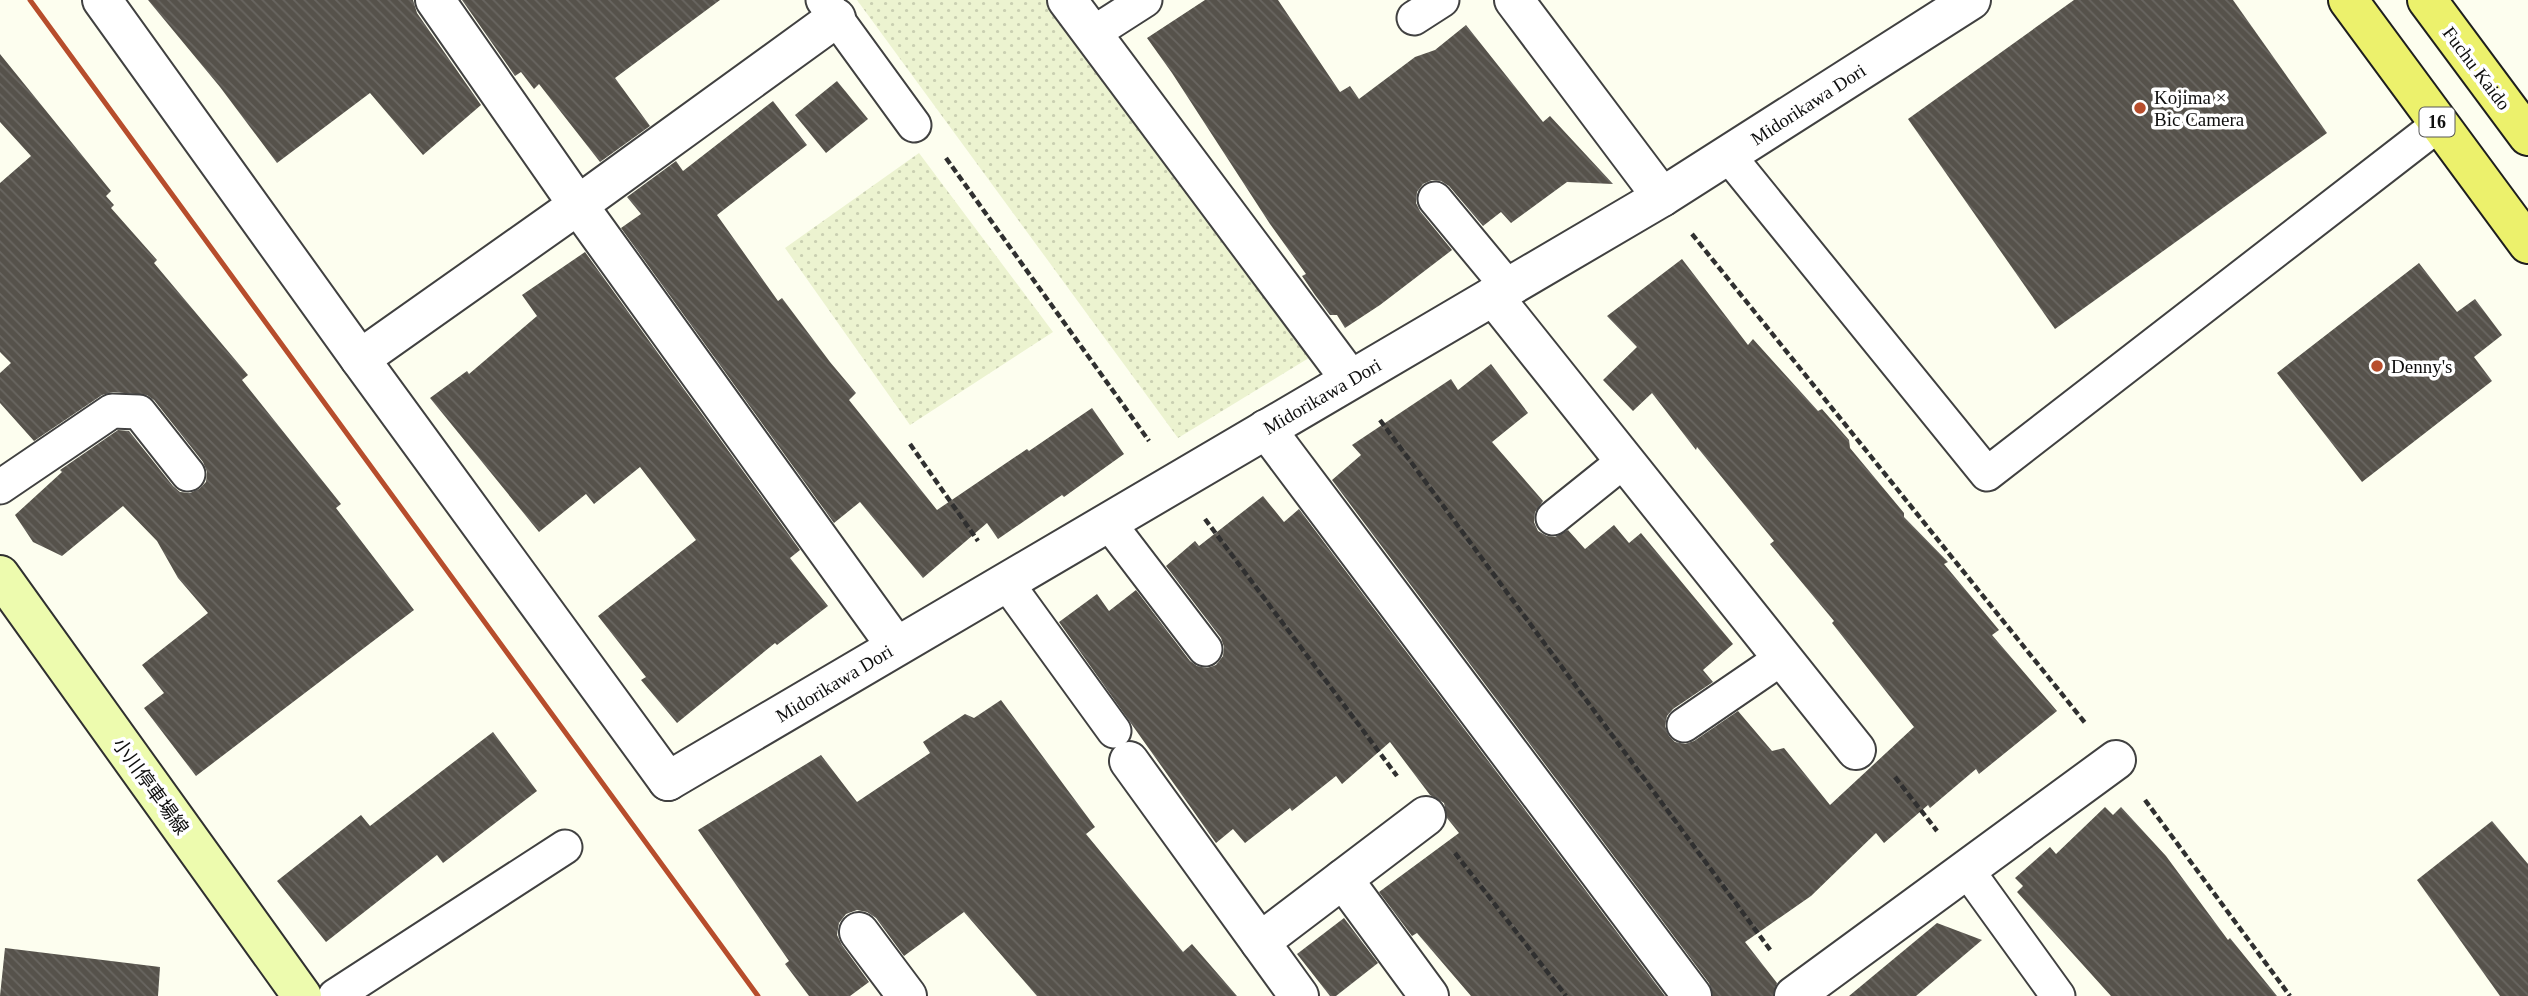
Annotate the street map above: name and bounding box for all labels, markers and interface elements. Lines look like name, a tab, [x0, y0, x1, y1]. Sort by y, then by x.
street label: Fuchu Kaido	[2439, 23, 2515, 114]
street label: Midorikawa Dori	[1747, 60, 1870, 149]
place label: Kojima × Bic Camera	[2154, 87, 2245, 130]
marker: Kojima × Bic Camera	[2132, 100, 2148, 116]
road number: 16	[2420, 107, 2454, 136]
street label: Midorikawa Dori	[1260, 354, 1385, 439]
place label: Denny's	[2391, 356, 2452, 377]
marker: Denny's	[2369, 358, 2385, 374]
street label: Midorikawa Dori	[772, 640, 896, 727]
street label: 小川停車場線	[109, 734, 193, 839]

